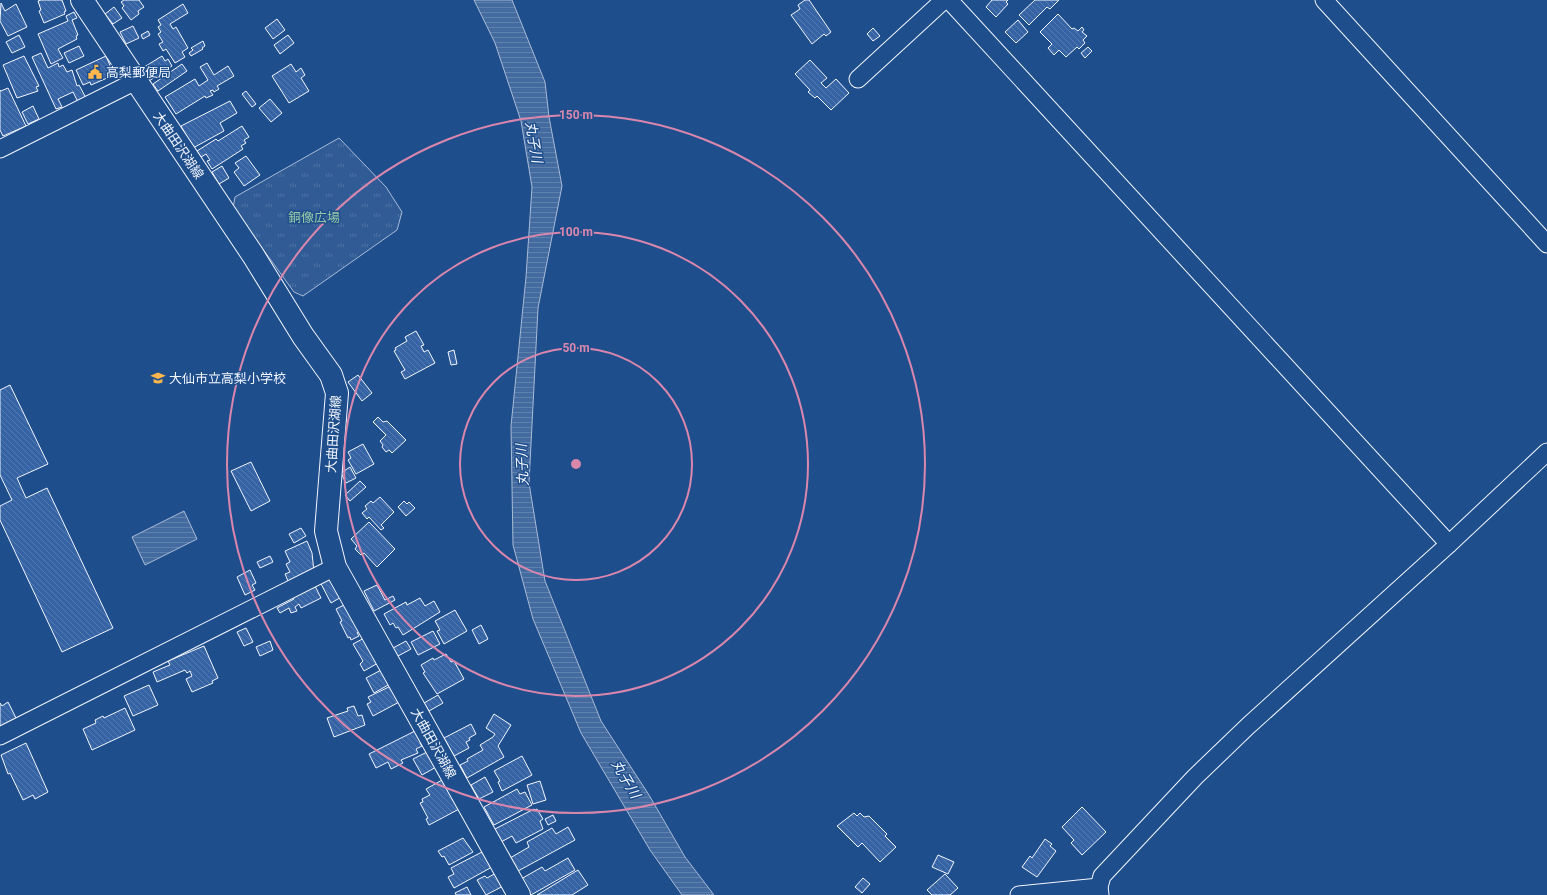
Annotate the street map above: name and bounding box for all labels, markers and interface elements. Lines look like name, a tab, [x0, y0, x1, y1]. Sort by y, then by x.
public building icon: 高梨郵便局	[87, 64, 103, 80]
place label: 高梨郵便局	[106, 65, 171, 80]
text: 150 m	[559, 108, 593, 122]
street label: 大曲田沢湖線	[151, 109, 207, 182]
water label: 丸子川	[522, 120, 546, 166]
park label: 銅像広場	[288, 210, 340, 225]
text: 100 m	[559, 225, 593, 239]
text: 50 m	[562, 341, 590, 355]
school or university icon: 大仙市立高梨小学校	[150, 370, 166, 386]
place label: 大仙市立高梨小学校	[169, 371, 286, 386]
street label: 大曲田沢湖線	[323, 395, 344, 473]
water label: 丸子川	[513, 442, 531, 486]
centre of rings	[569, 457, 583, 471]
street label: 大曲田沢湖線	[408, 705, 459, 781]
water label: 丸子川	[608, 757, 645, 803]

